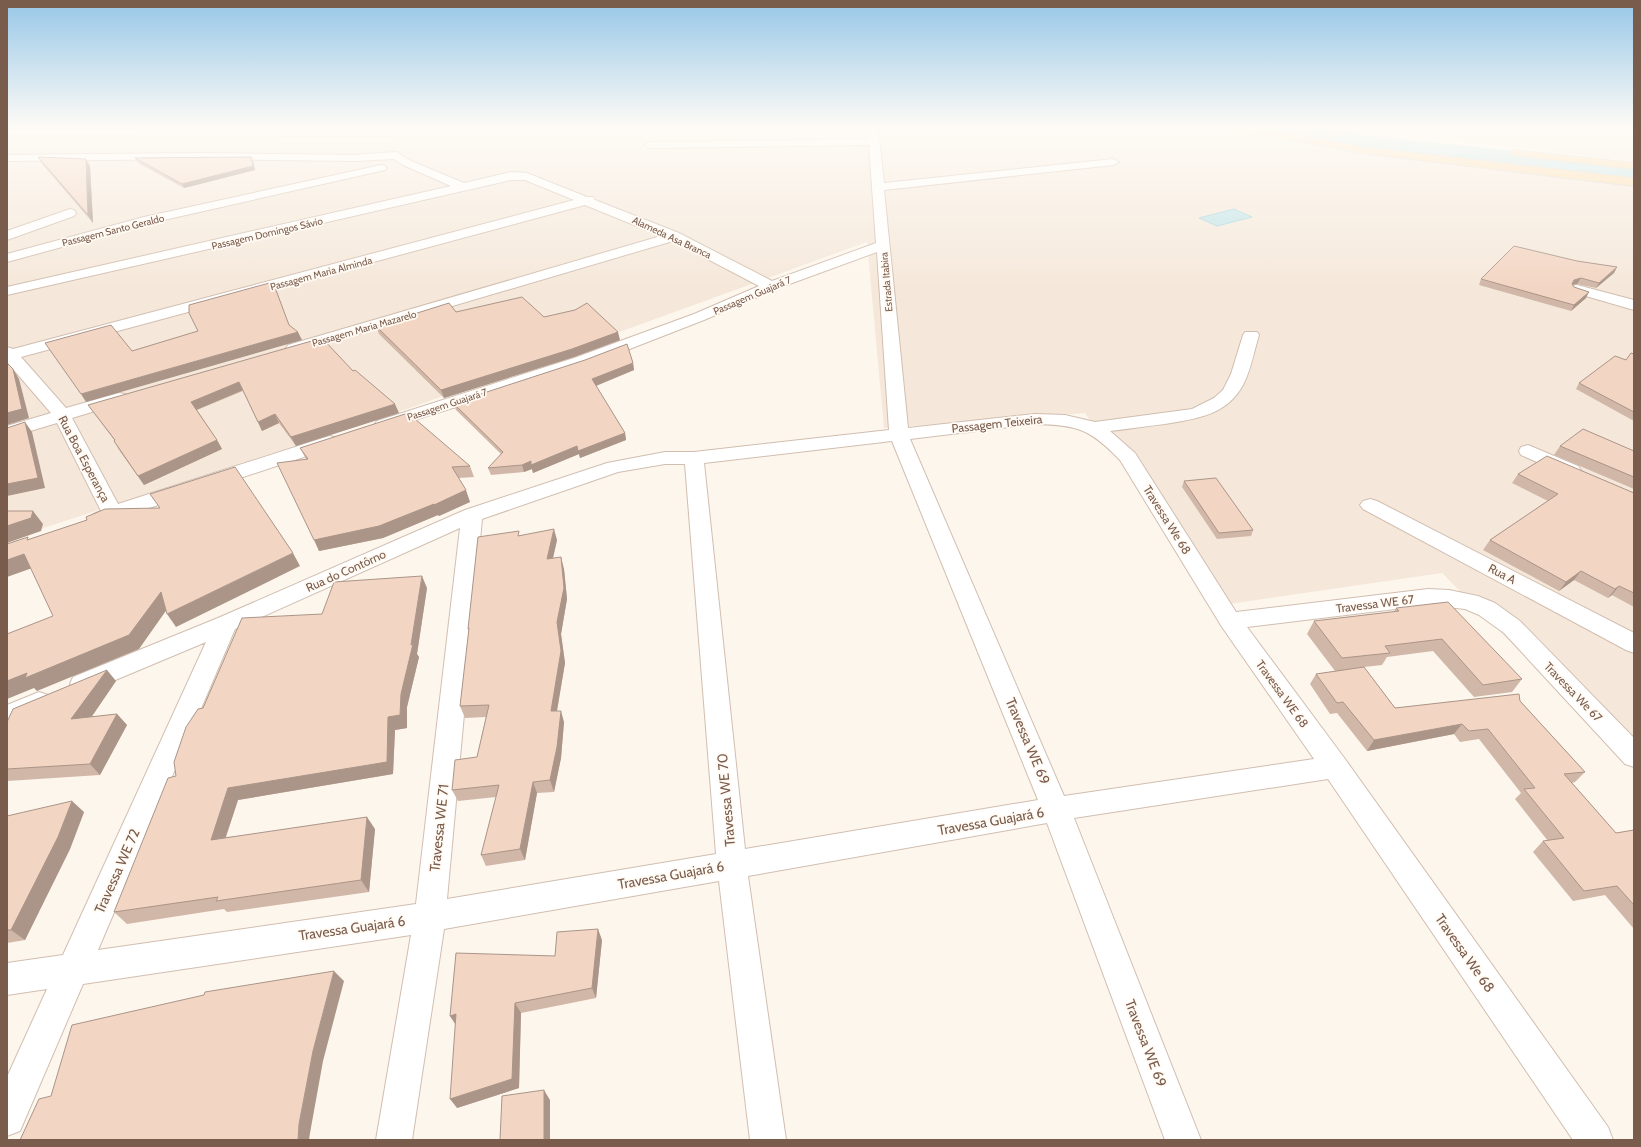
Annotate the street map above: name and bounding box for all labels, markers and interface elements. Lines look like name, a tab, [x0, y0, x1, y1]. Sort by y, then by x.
street label: Passagem Santo Geraldo	[61, 211, 166, 249]
street label: Alameda Asa Branca	[630, 213, 714, 262]
street label: Passagem Domingos Sávio	[210, 214, 324, 253]
street label: Estrada Itabira	[877, 251, 896, 312]
street label: Passagem Maria Alminda	[269, 254, 374, 293]
street label: Passagem Guajará 7	[711, 273, 793, 318]
street label: Passagem Maria Mazarelo	[310, 307, 418, 350]
street label: Passagem Guajará 7	[405, 385, 489, 424]
street label: Passagem Teixeira	[951, 411, 1043, 436]
street label: Rua Boa Esperança	[55, 413, 114, 505]
street label: Travessa We 68	[1140, 482, 1195, 557]
street label: Rua do Contôrno	[303, 546, 388, 595]
street label: Rua A	[1486, 560, 1519, 587]
street label: Travessa WE 67	[1335, 591, 1415, 616]
street label: Travessa WE 68	[1253, 657, 1312, 730]
street label: Travessa We 67	[1541, 659, 1606, 725]
street label: Travessa WE 69	[1002, 695, 1054, 787]
street label: Travessa WE 70	[713, 753, 739, 847]
street label: Travessa WE 71	[425, 783, 453, 873]
street label: Travessa Guajará 6	[936, 803, 1046, 839]
street label: Travessa WE 72	[90, 826, 144, 916]
street label: Travessa Guajará 6	[616, 857, 726, 893]
street label: Travessa We 68	[1431, 910, 1499, 996]
street label: Travessa Guajará 6	[297, 912, 407, 944]
street label: Travessa WE 69	[1121, 997, 1171, 1089]

